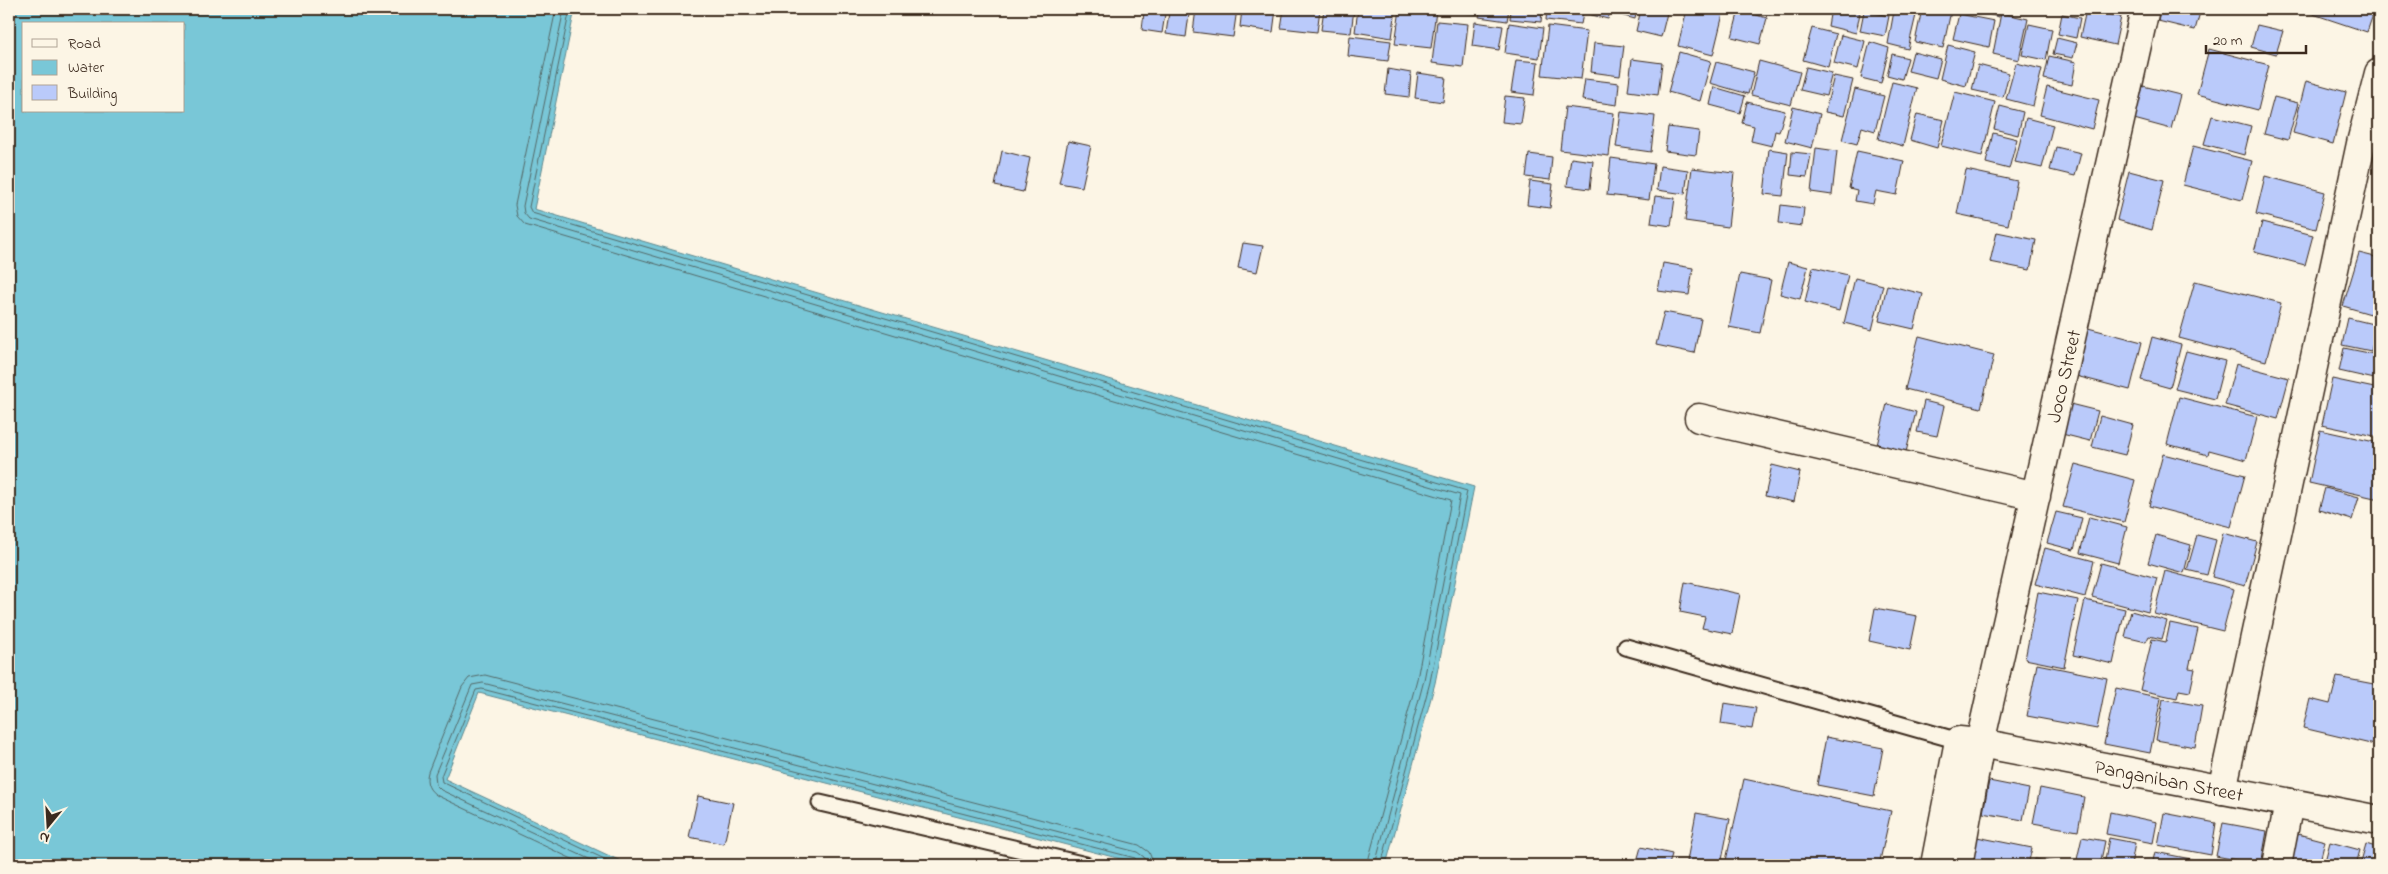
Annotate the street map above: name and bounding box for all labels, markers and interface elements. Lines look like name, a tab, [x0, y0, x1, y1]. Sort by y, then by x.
legend	[22, 22, 185, 112]
scale bar	[2206, 22, 2306, 54]
text: 20 m	[2213, 30, 2243, 52]
text: Road	[68, 33, 101, 55]
text: Water	[68, 57, 104, 79]
text: Building	[67, 83, 117, 106]
street label: Joco Street	[2041, 327, 2090, 426]
street label: Panganiban Street	[2091, 754, 2246, 812]
north arrow	[22, 802, 72, 852]
text: N	[37, 825, 52, 848]

